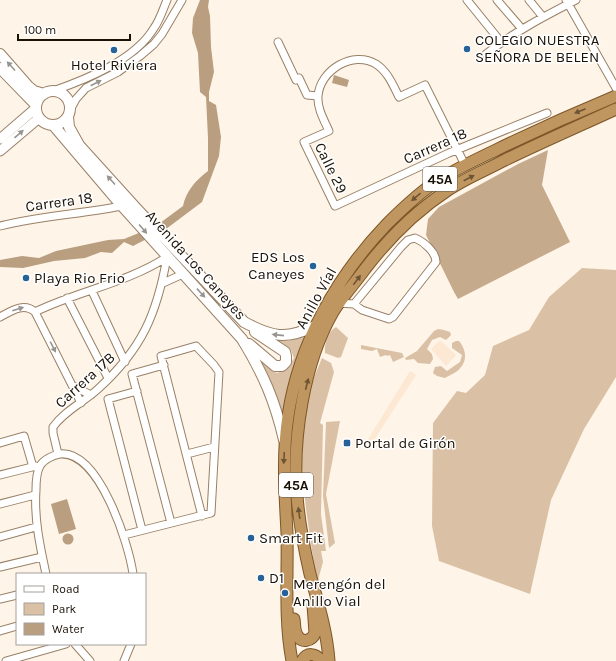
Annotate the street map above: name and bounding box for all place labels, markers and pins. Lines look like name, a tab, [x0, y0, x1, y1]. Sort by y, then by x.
place label: COLEGIO NUESTRA SEÑORA DE BELEN	[475, 31, 600, 66]
marker: COLEGIO NUESTRA SEÑORA DE BELEN	[462, 44, 472, 54]
marker: Hotel Riviera	[109, 45, 119, 55]
place label: Hotel Riviera	[71, 56, 157, 74]
place label: EDS Los Caneyes	[248, 248, 305, 283]
marker: EDS Los Caneyes	[308, 261, 318, 271]
place label: Playa Rio Frio	[34, 269, 125, 287]
marker: Playa Rio Frio	[21, 273, 31, 283]
place label: Portal de Girón	[355, 434, 456, 452]
marker: Portal de Girón	[342, 438, 352, 448]
place label: Smart Fit	[259, 529, 323, 547]
marker: Smart Fit	[246, 533, 256, 543]
place label: D1	[269, 569, 284, 587]
marker: D1	[256, 573, 266, 583]
place label: Merengón del Anillo Vial	[293, 575, 386, 610]
marker: Merengón del Anillo Vial	[280, 588, 290, 598]

